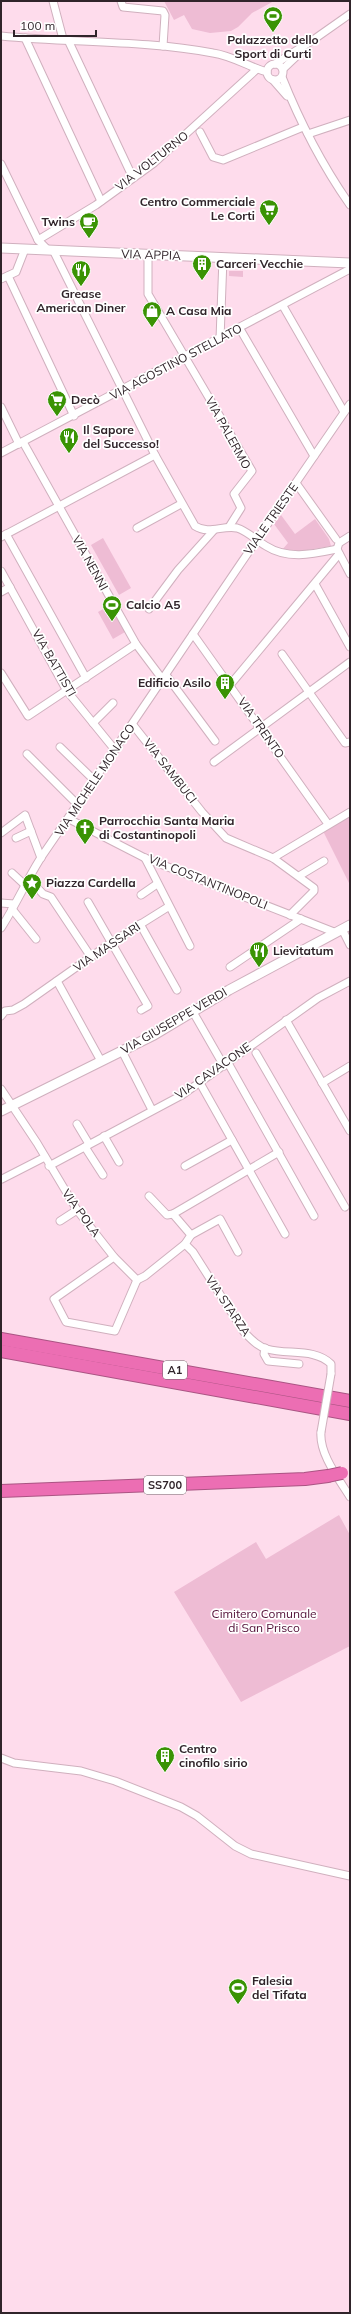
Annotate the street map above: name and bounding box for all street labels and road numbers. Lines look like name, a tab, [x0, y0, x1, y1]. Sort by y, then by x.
street label: VIA VOLTURNO	[112, 127, 191, 194]
street label: VIA APPIA	[121, 246, 181, 263]
street label: VIA AGOSTINO STELLATO	[107, 320, 244, 403]
street label: VIA PALERMO	[202, 394, 255, 472]
street label: VIALE TRIESTE	[240, 480, 301, 558]
street label: VIA NENNI	[69, 533, 112, 593]
street label: VIA BATTISTI	[29, 627, 80, 699]
street label: VIA TRENTO	[235, 694, 288, 761]
street label: VIA MICHELE MONACO	[51, 721, 138, 839]
street label: VIA SAMBUCI	[140, 735, 200, 806]
street label: VIA COSTANTINOPOLI	[146, 851, 270, 912]
street label: VIA MASSARI	[70, 919, 143, 975]
street label: VIA GIUSEPPE VERDI	[118, 984, 230, 1057]
street label: VIA CAVACONE	[172, 1039, 254, 1102]
street label: VIA POLA	[59, 1186, 104, 1240]
street label: VIA STARZA	[203, 1272, 254, 1339]
road number: A1	[163, 1361, 187, 1379]
road number: SS700	[144, 1476, 186, 1494]

